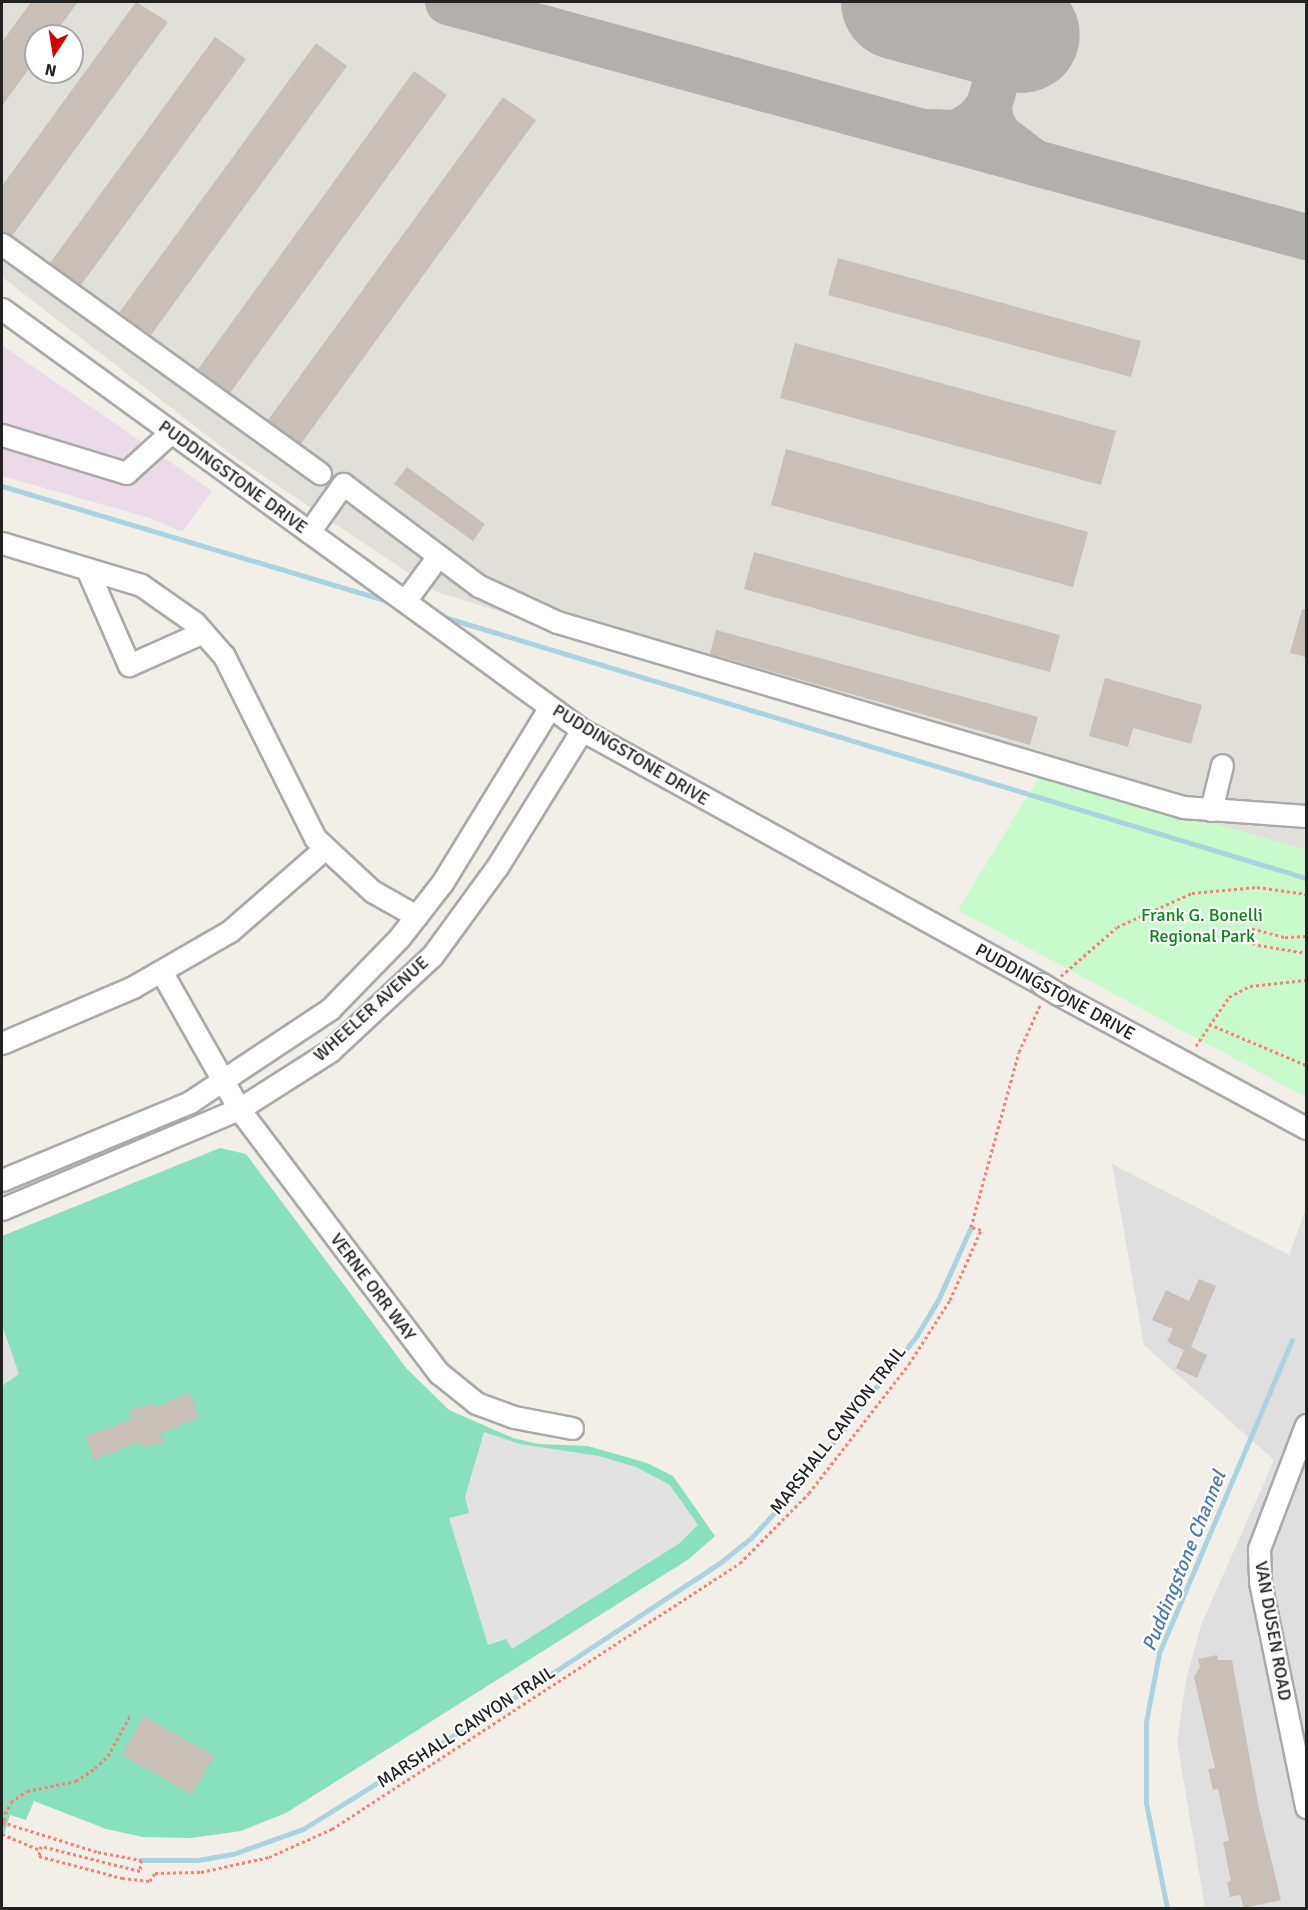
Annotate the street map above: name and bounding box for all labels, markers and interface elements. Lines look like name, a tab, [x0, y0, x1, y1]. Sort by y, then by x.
north arrow	[24, 24, 84, 84]
text: N	[43, 59, 58, 81]
street label: PUDDINGSTONE DRIVE	[154, 416, 312, 538]
street label: PUDDINGSTONE DRIVE	[549, 700, 713, 810]
park label: Frank G. Bonelli Regional Park	[1141, 905, 1263, 948]
street label: PUDDINGSTONE DRIVE	[971, 939, 1139, 1045]
street label: WHEELER AVENUE	[309, 952, 433, 1066]
street label: VERNE ORR WAY	[326, 1229, 420, 1345]
street label: MARSHALL CANYON TRAIL	[765, 1341, 911, 1519]
water label: Puddingstone Channel	[1137, 1467, 1231, 1655]
street label: VAN DUSEN ROAD	[1250, 1559, 1296, 1703]
street label: MARSHALL CANYON TRAIL	[373, 1661, 559, 1793]

